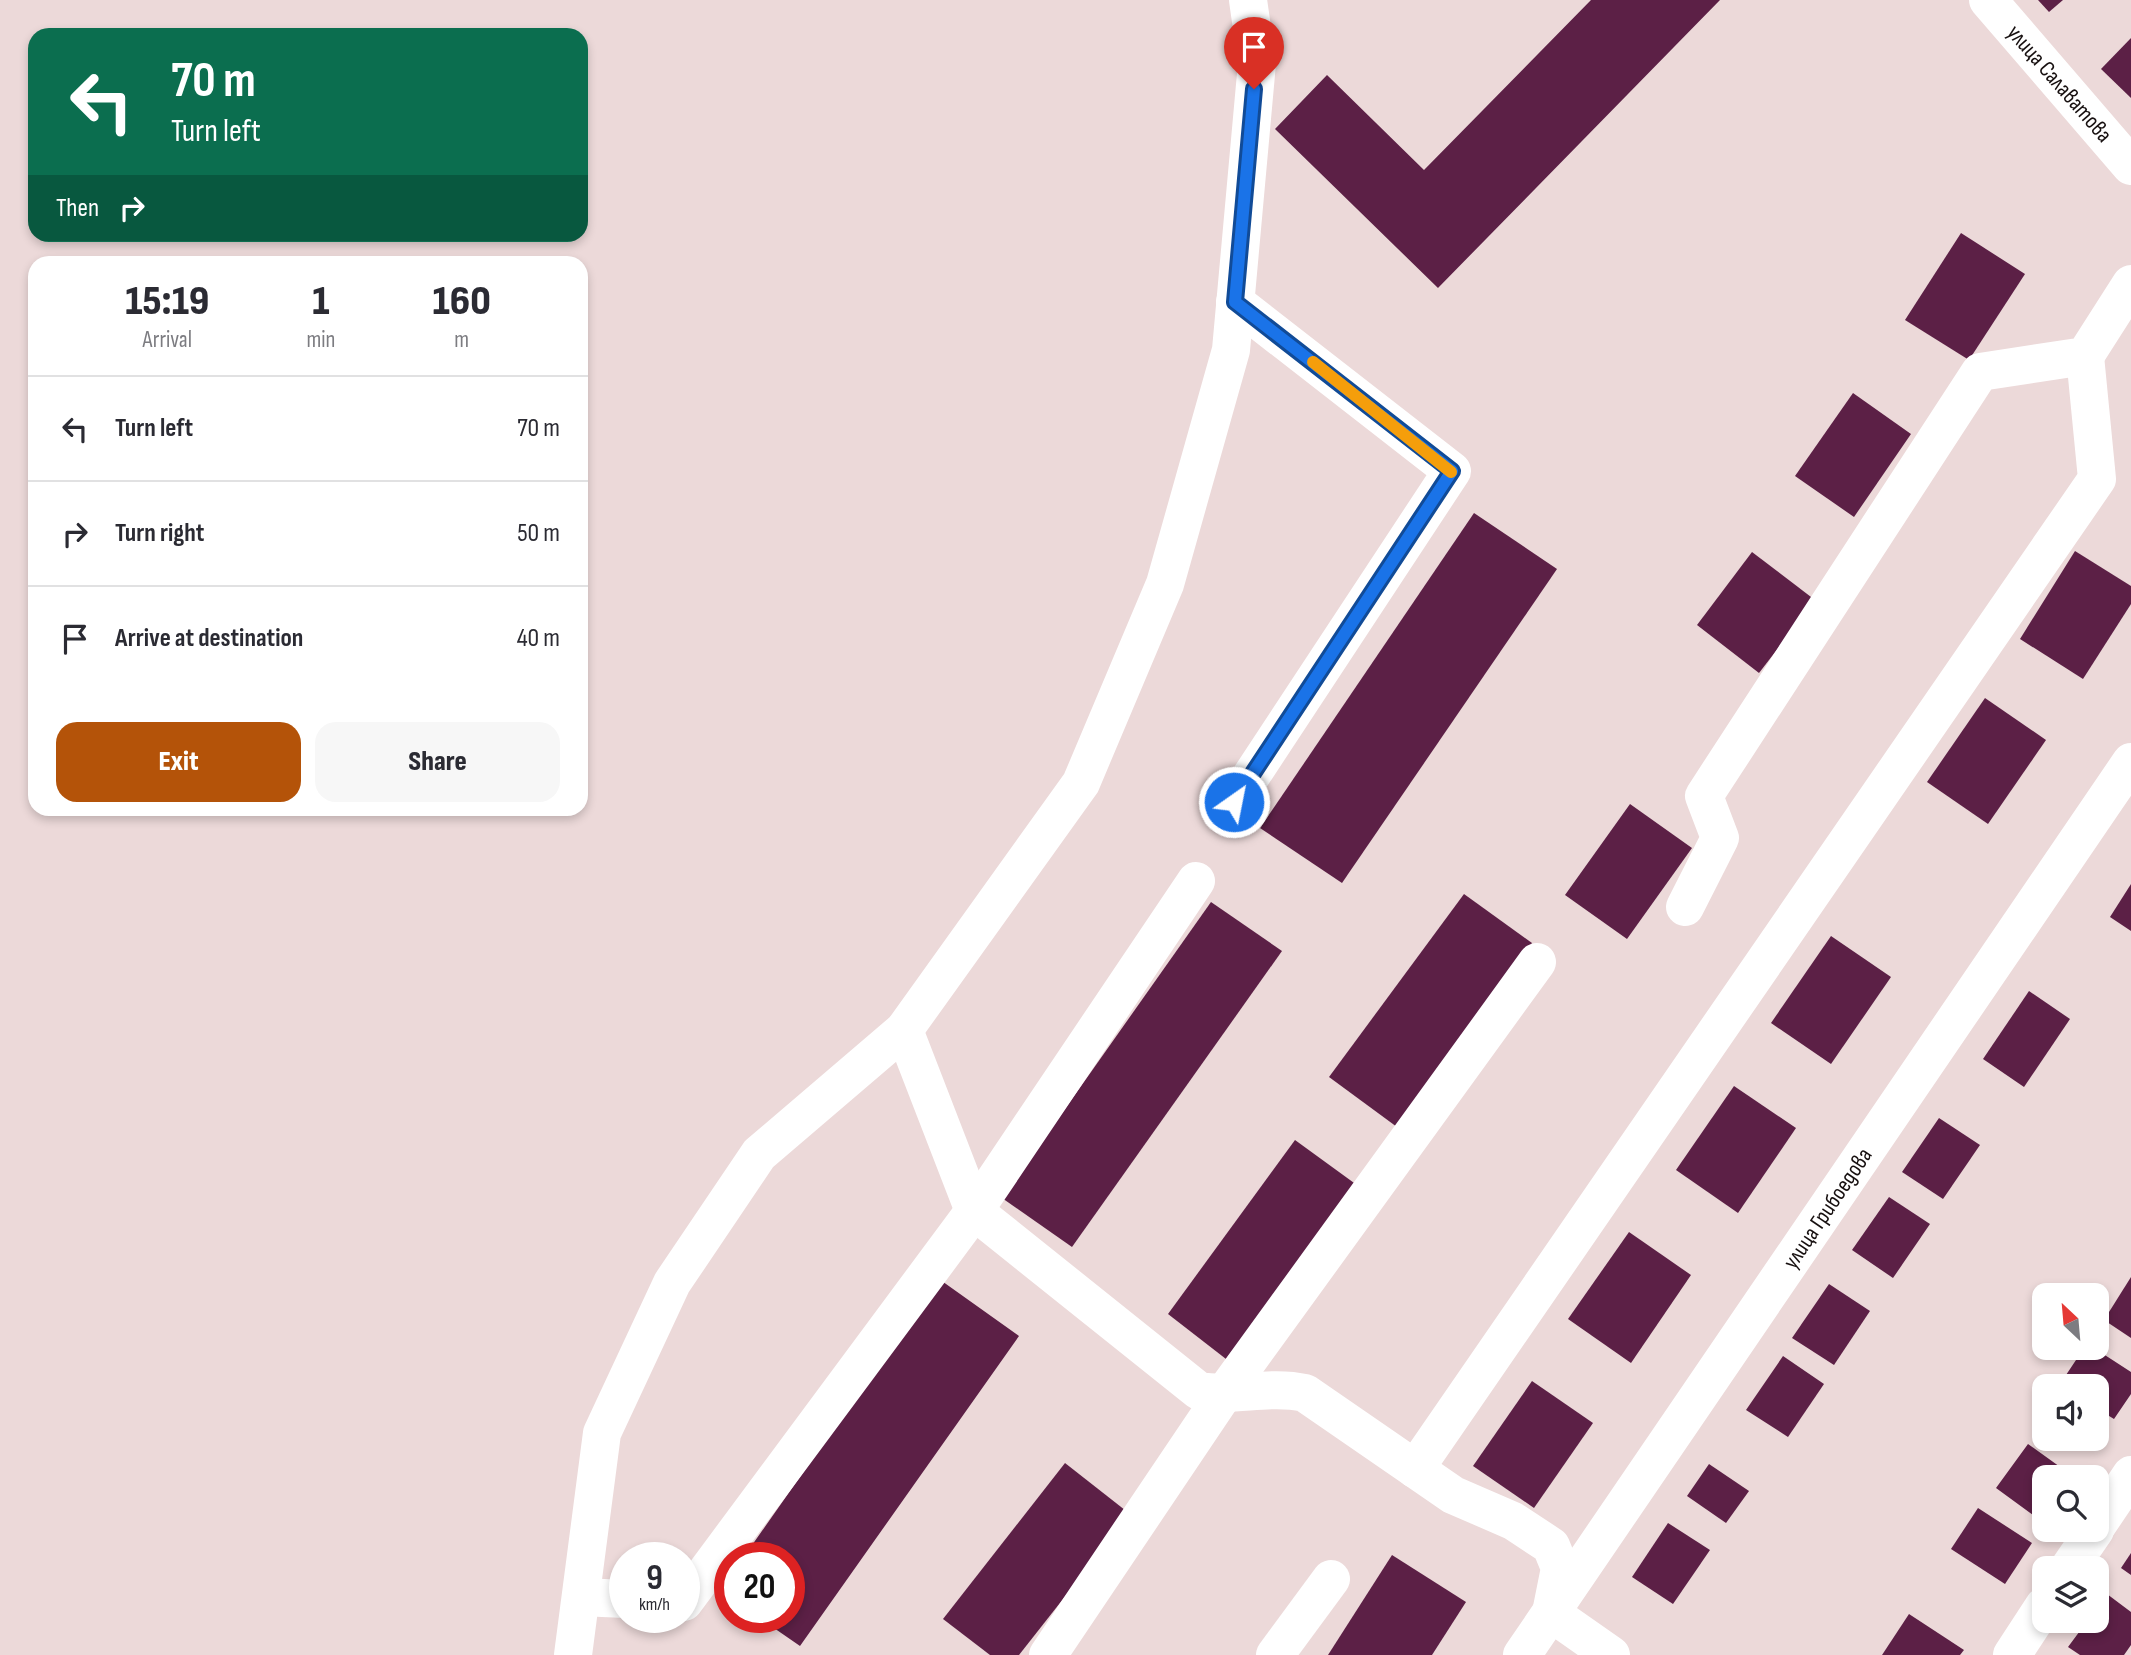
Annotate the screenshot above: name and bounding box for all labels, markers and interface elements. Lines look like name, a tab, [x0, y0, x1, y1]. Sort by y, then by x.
pin	[1224, 17, 1284, 89]
street label: улица Салаватова	[2001, 19, 2118, 148]
icon: arrive	[1235, 28, 1273, 66]
text: 70 m	[171, 52, 256, 111]
icon: left	[56, 56, 147, 147]
text: Turn left	[171, 112, 261, 151]
icon: right	[113, 189, 151, 227]
text: Then	[56, 193, 99, 224]
text: 15:19	[125, 276, 209, 327]
text: 1	[312, 276, 330, 327]
text: 160	[433, 276, 491, 327]
text: Arrival	[143, 326, 192, 354]
text: min	[307, 326, 335, 354]
text: m	[454, 326, 469, 354]
icon: left	[56, 410, 94, 448]
text: Turn left	[115, 413, 193, 444]
text: 70 m	[517, 413, 560, 444]
icon: right	[56, 515, 94, 553]
text: Turn right	[115, 518, 204, 549]
text: 50 m	[517, 518, 560, 549]
icon: arrive	[56, 620, 94, 658]
text: Arrive at destination	[115, 623, 303, 654]
text: 40 m	[517, 623, 560, 654]
button: Exit	[56, 722, 301, 802]
button: Share	[315, 722, 560, 802]
position arrow	[1197, 765, 1271, 839]
street label: улица Грибоедова	[1777, 1143, 1879, 1274]
north arrow	[2032, 1283, 2109, 1360]
map controls	[2032, 1283, 2109, 1633]
button: sound	[2032, 1374, 2109, 1451]
button: search	[2032, 1465, 2109, 1542]
speed limit sign: 20	[714, 1542, 805, 1633]
button: layers	[2032, 1556, 2109, 1633]
text: 9	[646, 1557, 663, 1600]
text: km/h	[639, 1594, 670, 1615]

